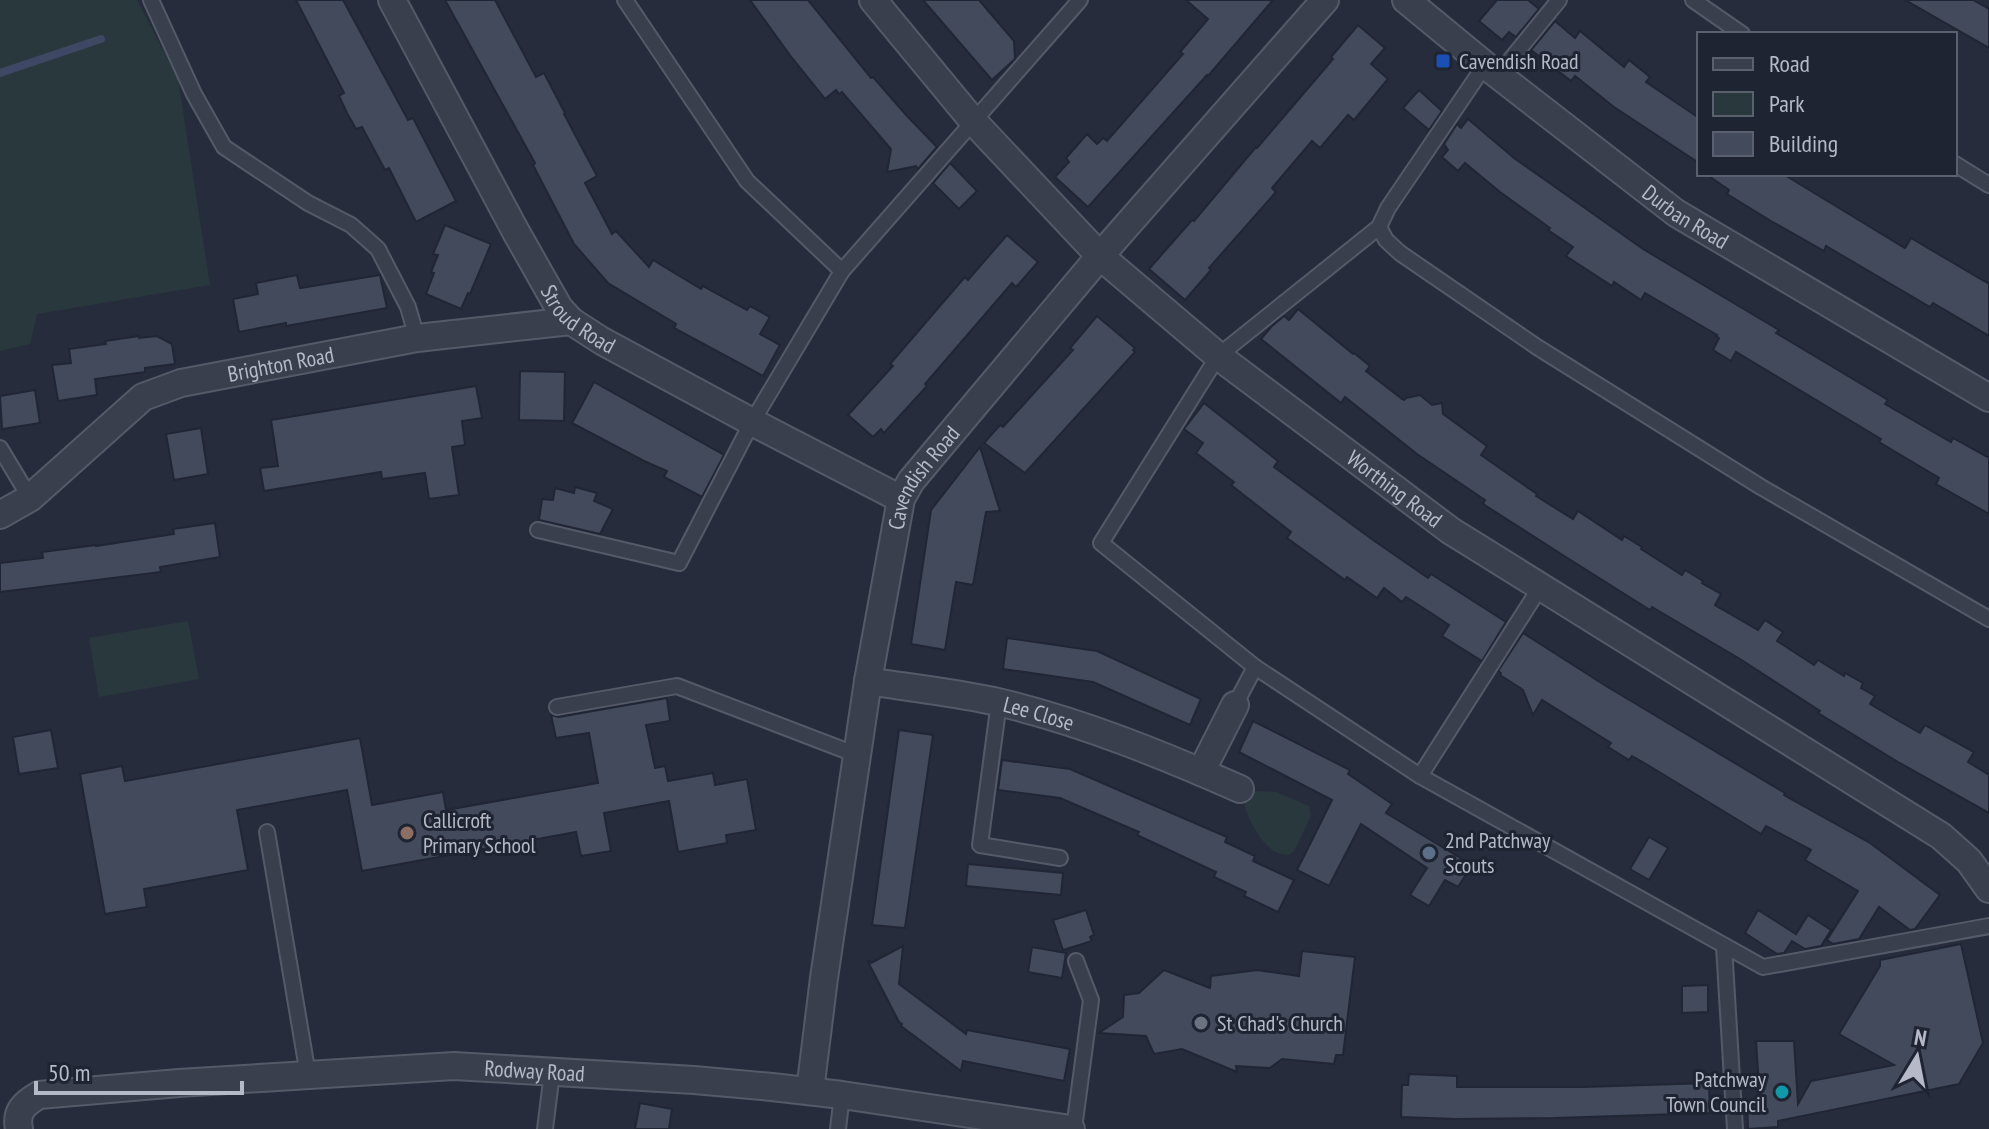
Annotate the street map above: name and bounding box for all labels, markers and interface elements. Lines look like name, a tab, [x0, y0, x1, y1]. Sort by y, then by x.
legend	[1697, 32, 1957, 176]
place label: Cavendish Road	[1459, 47, 1578, 75]
text: Road	[1769, 48, 1810, 79]
marker: Cavendish Road	[1434, 52, 1452, 70]
text: Park	[1769, 88, 1805, 119]
text: Building	[1769, 128, 1838, 159]
street label: Durban Road	[1637, 178, 1734, 255]
street label: Stroud Road	[535, 280, 620, 360]
street label: Brighton Road	[225, 340, 336, 388]
street label: Cavendish Road	[882, 420, 966, 532]
street label: Worthing Road	[1342, 444, 1448, 534]
street label: Lee Close	[1001, 690, 1078, 737]
place label: Callicroft Primary School	[423, 806, 537, 859]
marker: Callicroft Primary School	[398, 824, 416, 842]
place label: 2nd Patchway Scouts	[1445, 826, 1551, 879]
marker: 2nd Patchway Scouts	[1420, 844, 1438, 862]
place label: St Chad's Church	[1217, 1009, 1343, 1037]
marker: St Chad's Church	[1192, 1014, 1210, 1032]
north arrow	[1877, 1017, 1957, 1097]
text: N	[1912, 1022, 1929, 1052]
scale bar	[36, 1045, 242, 1095]
street label: Rodway Road	[484, 1054, 586, 1088]
text: 50 m	[48, 1057, 90, 1088]
place label: Patchway Town Council	[1666, 1065, 1767, 1118]
marker: Patchway Town Council	[1773, 1083, 1791, 1101]

